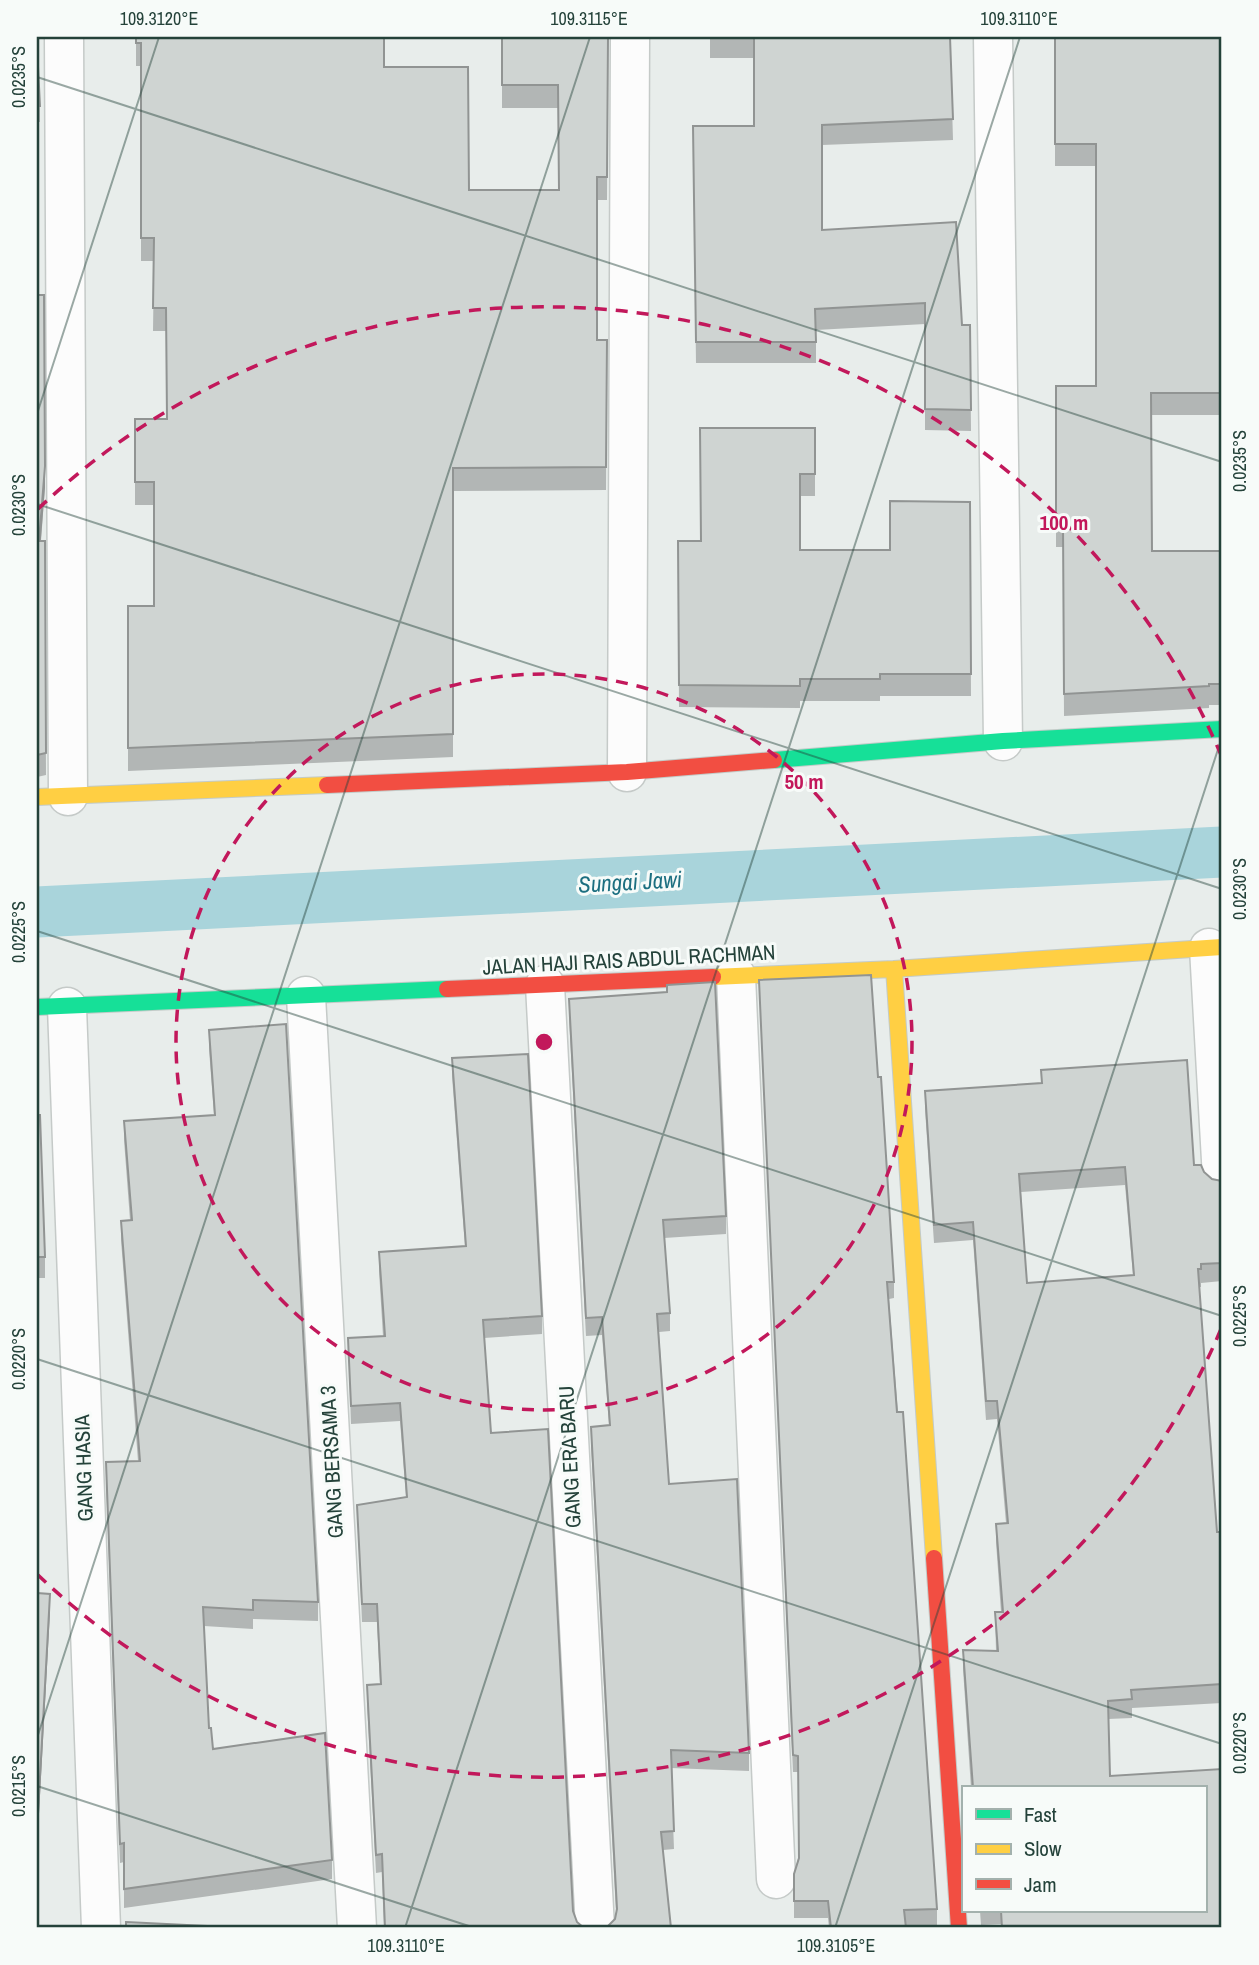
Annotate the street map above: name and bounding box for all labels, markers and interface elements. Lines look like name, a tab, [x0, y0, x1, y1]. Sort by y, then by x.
text: 109.3120°E	[120, 6, 198, 31]
text: 109.3115°E	[550, 6, 628, 31]
text: 109.3110°E	[980, 6, 1058, 31]
text: 0.0235°S	[6, 46, 31, 108]
text: 0.0235°S	[1227, 430, 1252, 492]
text: 0.0230°S	[6, 474, 31, 536]
text: 100 m	[1040, 508, 1088, 537]
text: 50 m	[784, 767, 824, 796]
text: 0.0230°S	[1227, 858, 1252, 920]
water label: Sungai Jawi	[577, 863, 683, 900]
text: 0.0225°S	[6, 901, 31, 963]
street label: JALAN HAJI RAIS ABDUL RACHMAN	[482, 937, 776, 982]
centre of rings	[532, 1030, 556, 1054]
text: 0.0225°S	[1227, 1285, 1252, 1347]
text: 0.0220°S	[6, 1328, 31, 1390]
street label: GANG BERSAMA 3	[313, 1385, 350, 1539]
street label: GANG ERA BARU	[551, 1385, 588, 1529]
street label: GANG HASIA	[67, 1413, 100, 1522]
text: 0.0220°S	[1227, 1712, 1252, 1774]
text: 0.0215°S	[6, 1755, 31, 1817]
legend	[962, 1786, 1206, 1912]
text: Fast	[1024, 1800, 1057, 1829]
text: Slow	[1024, 1834, 1062, 1863]
text: Jam	[1024, 1870, 1057, 1899]
text: 109.3110°E	[367, 1933, 445, 1958]
text: 109.3105°E	[797, 1933, 875, 1958]

